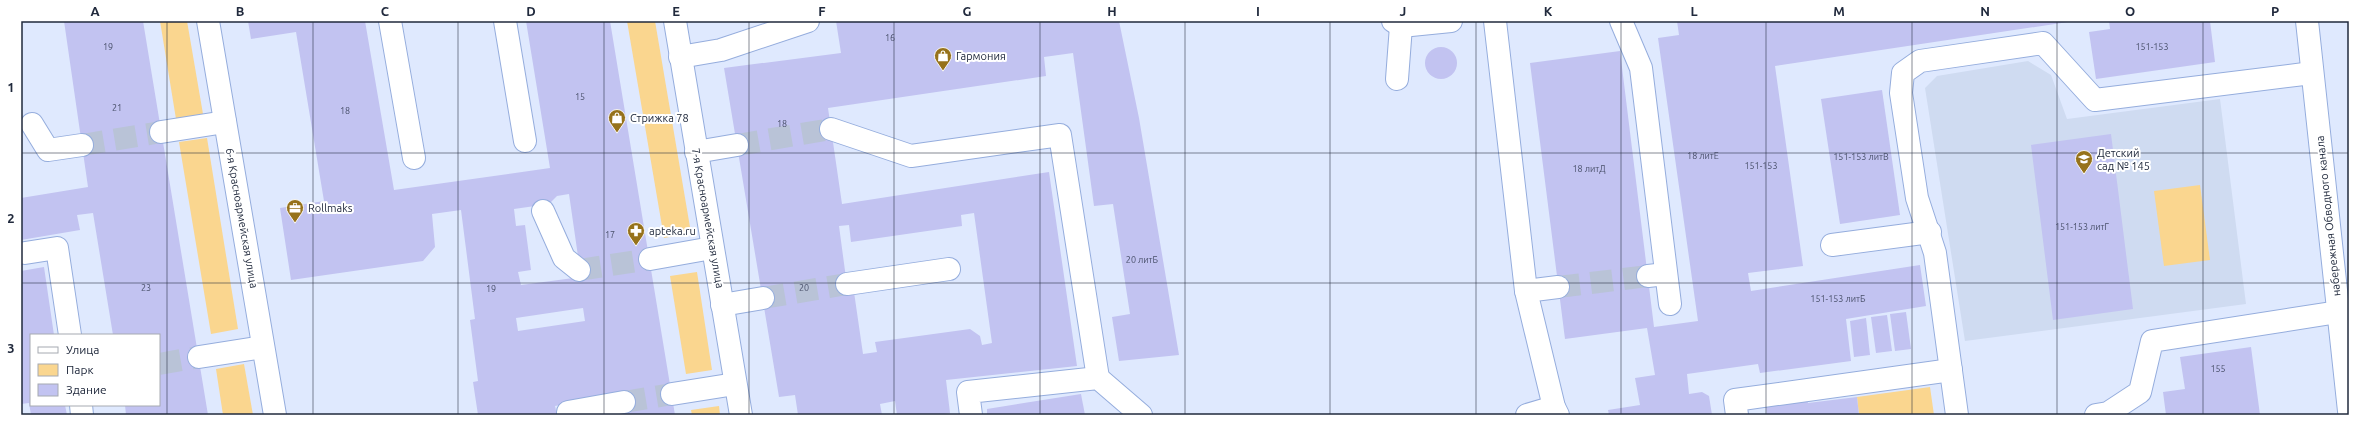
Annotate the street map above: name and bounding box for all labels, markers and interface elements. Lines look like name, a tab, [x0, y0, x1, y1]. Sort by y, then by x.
text: A	[90, 4, 100, 18]
text: B	[236, 4, 245, 18]
text: C	[381, 4, 390, 18]
text: D	[526, 4, 536, 18]
text: E	[672, 4, 680, 18]
text: F	[818, 4, 826, 18]
text: G	[963, 4, 972, 18]
text: H	[1107, 4, 1117, 18]
text: I	[1256, 4, 1260, 18]
text: J	[1400, 4, 1406, 18]
text: K	[1544, 4, 1553, 18]
text: L	[1690, 4, 1698, 18]
text: M	[1833, 4, 1845, 18]
text: N	[1980, 4, 1990, 18]
text: O	[2125, 4, 2135, 18]
text: P	[2271, 4, 2279, 18]
house number: 16	[885, 33, 895, 43]
house number: 19	[103, 42, 113, 52]
house number: 151-153	[2135, 42, 2169, 52]
shop icon: Гармония	[933, 46, 953, 71]
place label: Гармония	[956, 50, 1006, 62]
text: 1	[7, 80, 15, 94]
house number: 15	[575, 92, 585, 102]
house number: 21	[112, 103, 122, 113]
house number: 18	[340, 106, 350, 116]
shop icon: Стрижка 78	[607, 108, 627, 133]
place label: Стрижка 78	[630, 112, 689, 124]
house number: 18	[777, 119, 787, 129]
street label: набережная Обводного канала	[2314, 135, 2342, 297]
street label: 6-я Красноармейская улица	[224, 147, 260, 289]
street label: 7-я Красноармейская улица	[690, 147, 726, 289]
place label: Детский сад № 145	[2097, 147, 2150, 172]
school or university icon: Детский сад № 145	[2074, 149, 2094, 174]
house number: 18 литЕ	[1687, 151, 1719, 161]
house number: 151-153 литВ	[1833, 152, 1889, 162]
house number: 151-153	[1744, 161, 1778, 171]
house number: 18 литД	[1572, 164, 1606, 174]
office icon: Rollmaks	[285, 198, 305, 223]
place label: Rollmaks	[308, 202, 353, 214]
text: 2	[7, 211, 15, 225]
pharmacy icon: apteka.ru	[626, 221, 646, 246]
house number: 151-153 литГ	[2055, 222, 2110, 232]
place label: apteka.ru	[649, 225, 696, 237]
house number: 17	[605, 230, 615, 240]
house number: 20 литБ	[1126, 255, 1159, 265]
house number: 23	[141, 283, 151, 293]
house number: 20	[799, 283, 809, 293]
house number: 19	[486, 284, 496, 294]
house number: 151-153 литБ	[1810, 294, 1866, 304]
legend	[30, 334, 160, 406]
text: 3	[7, 341, 15, 355]
text: Улица	[66, 343, 99, 356]
text: Парк	[66, 363, 94, 376]
house number: 155	[2210, 364, 2226, 374]
text: Здание	[66, 383, 107, 396]

